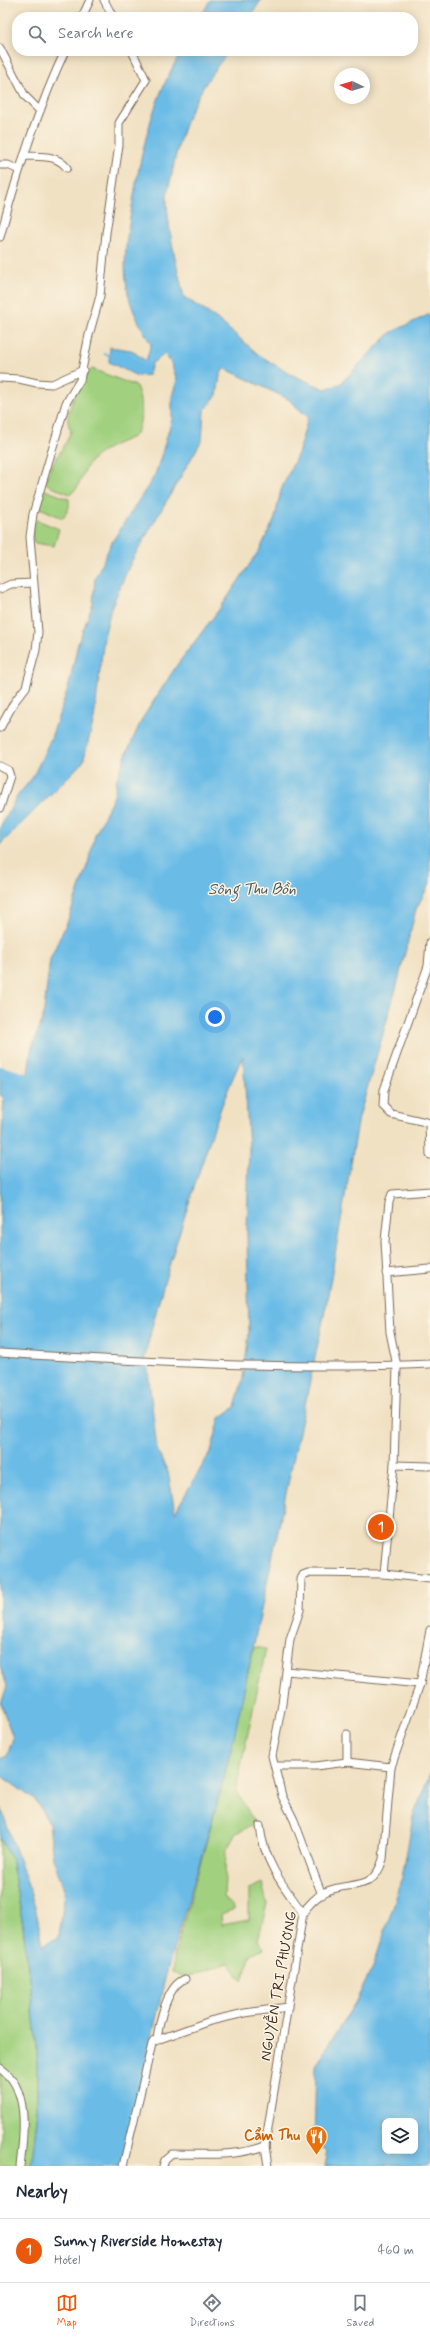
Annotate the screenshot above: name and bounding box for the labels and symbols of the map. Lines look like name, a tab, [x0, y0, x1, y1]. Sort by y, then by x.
north arrow	[334, 68, 370, 104]
water label: Sông Thu Bồn	[208, 879, 296, 902]
your location	[205, 1007, 225, 1027]
pin: 1	[368, 1512, 394, 1542]
street label: NGUYỄN TRI PHƯƠNG	[255, 1909, 302, 2062]
restaurant icon: Cẩm Thu	[303, 2123, 329, 2156]
place label: Cẩm Thu	[244, 2126, 300, 2146]

